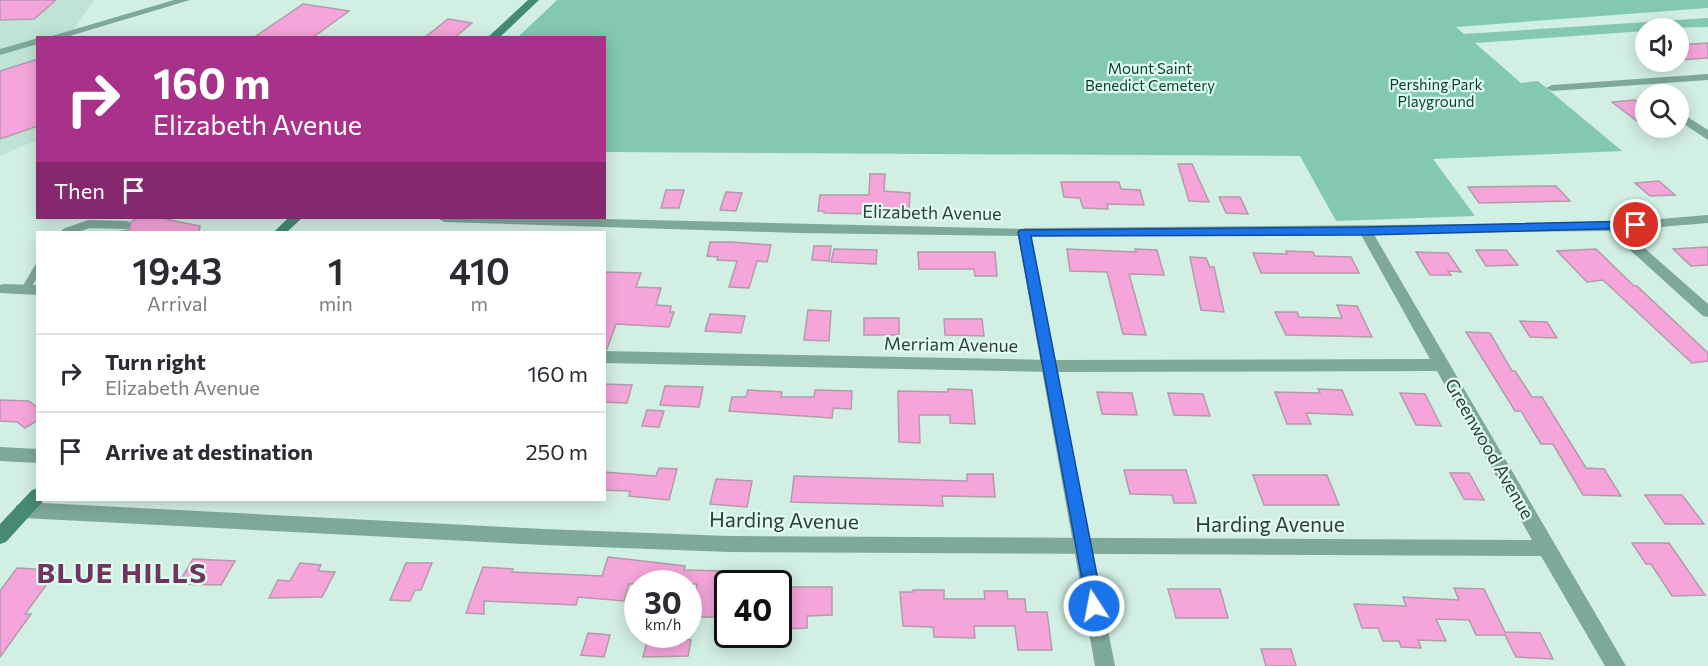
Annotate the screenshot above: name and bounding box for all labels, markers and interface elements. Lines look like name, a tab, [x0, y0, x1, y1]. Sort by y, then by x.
map controls	[1635, 18, 1689, 138]
button: sound	[1635, 18, 1689, 72]
text: 160 m	[153, 56, 271, 108]
park label: Mount Saint Benedict Cemetery	[1085, 59, 1215, 94]
icon: right	[54, 60, 132, 138]
park label: Pershing Park Playground	[1389, 75, 1483, 110]
button: search	[1635, 84, 1689, 138]
text: Elizabeth Avenue	[153, 108, 362, 141]
icon: arrive	[117, 174, 150, 207]
text: Then	[54, 177, 105, 204]
pin	[1610, 199, 1661, 250]
street label: Elizabeth Avenue	[862, 200, 1002, 224]
icon: arrive	[1619, 208, 1652, 241]
text: 19:43	[132, 248, 222, 292]
text: 1	[328, 248, 344, 292]
text: 410	[449, 248, 510, 292]
text: Arrival	[147, 291, 208, 315]
text: min	[319, 291, 353, 315]
text: m	[471, 291, 488, 315]
street label: Merriam Avenue	[884, 332, 1018, 356]
text: Turn right	[105, 348, 206, 375]
icon: right	[54, 357, 87, 390]
text: 160 m	[527, 360, 588, 387]
street label: Greenwood Avenue	[1441, 374, 1539, 523]
text: Elizabeth Avenue	[105, 375, 260, 399]
icon: arrive	[54, 435, 87, 468]
text: Arrive at destination	[105, 438, 313, 465]
text: 250 m	[525, 438, 588, 465]
street label: Harding Avenue	[709, 506, 859, 533]
street label: Harding Avenue	[1195, 511, 1345, 536]
district label: BLUE HILLS	[36, 555, 208, 589]
speed limit sign: 40	[714, 570, 792, 648]
position arrow	[1062, 574, 1126, 638]
text: 30	[644, 583, 682, 620]
text: km/h	[645, 615, 681, 633]

